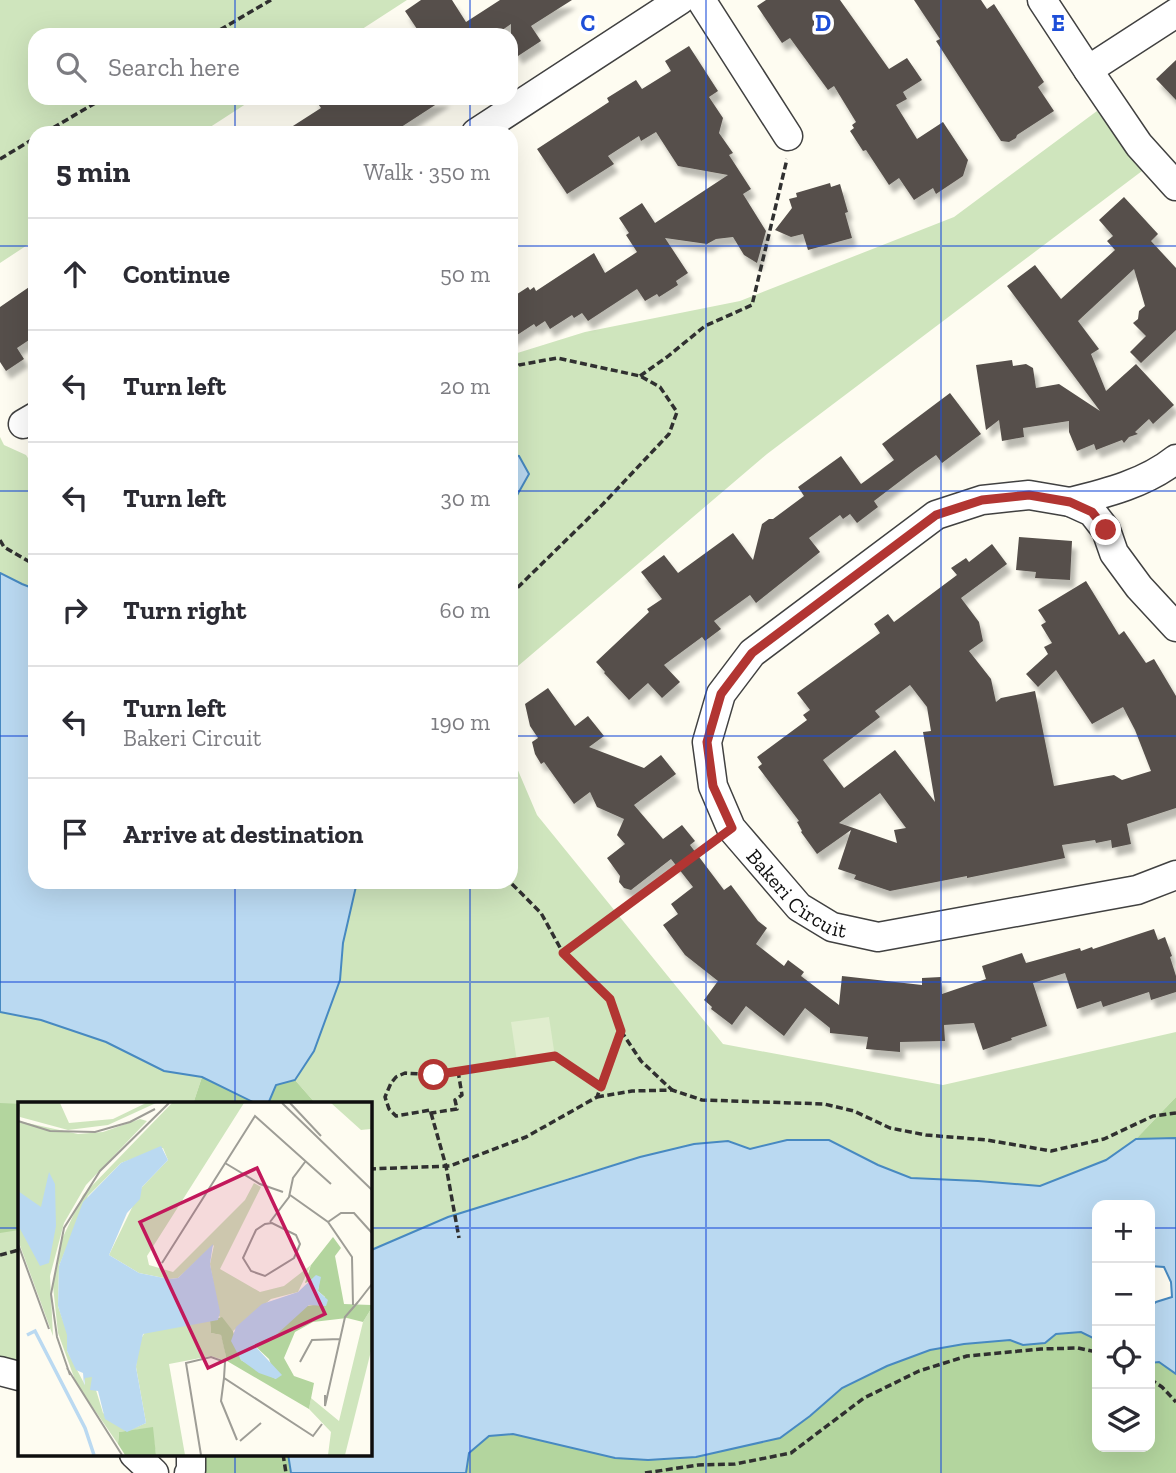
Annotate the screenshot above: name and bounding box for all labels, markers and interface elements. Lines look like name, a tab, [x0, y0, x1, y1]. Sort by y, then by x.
text: C	[581, 9, 595, 37]
text: D	[815, 9, 831, 37]
text: E	[1051, 9, 1065, 37]
search box	[28, 28, 518, 105]
icon: search	[52, 48, 90, 86]
text: Search here	[108, 51, 240, 83]
text: 5 min	[56, 154, 130, 190]
text: Walk · 350 m	[364, 158, 490, 186]
icon: ahead	[56, 255, 94, 293]
text: Continue	[123, 258, 230, 290]
text: 50 m	[440, 260, 490, 288]
icon: left	[56, 367, 94, 405]
text: Turn left	[123, 370, 226, 402]
text: 20 m	[440, 372, 490, 400]
icon: left	[56, 479, 94, 517]
text: Turn left	[123, 482, 226, 514]
text: 30 m	[440, 484, 490, 512]
route end	[1090, 514, 1121, 545]
icon: right	[56, 591, 94, 629]
text: Turn right	[123, 594, 246, 626]
text: 60 m	[439, 596, 490, 624]
text: Turn left	[123, 692, 226, 724]
icon: left	[56, 703, 94, 741]
text: 190 m	[431, 708, 490, 736]
text: Bakeri Circuit	[123, 724, 261, 752]
icon: arrive	[56, 815, 94, 853]
text: Arrive at destination	[123, 818, 363, 850]
street label: Bakeri Circuit	[742, 843, 849, 942]
route start	[418, 1059, 449, 1090]
inset map	[18, 1102, 371, 1456]
map controls	[1092, 1200, 1155, 1452]
button: +	[1092, 1200, 1155, 1263]
button: −	[1092, 1263, 1155, 1326]
button: locate	[1092, 1326, 1155, 1389]
button: layers	[1092, 1389, 1155, 1452]

